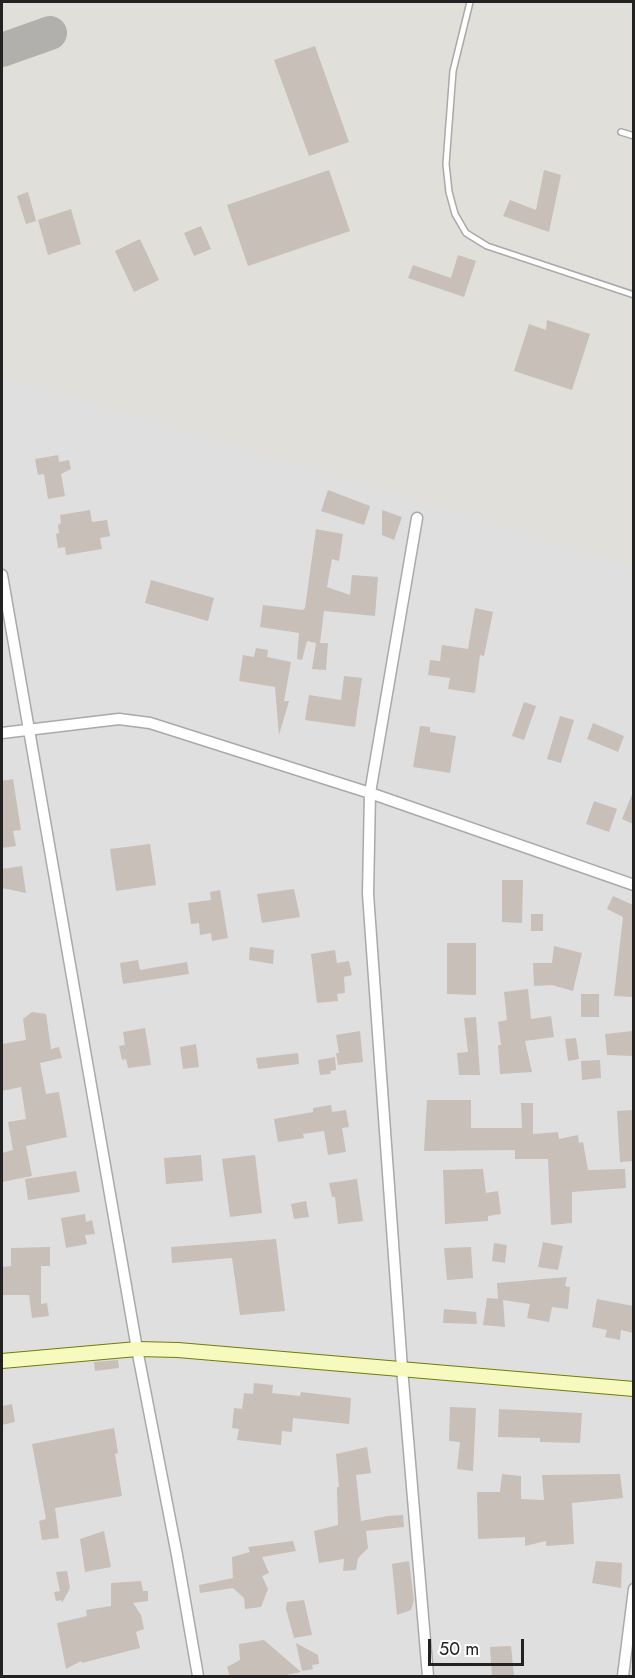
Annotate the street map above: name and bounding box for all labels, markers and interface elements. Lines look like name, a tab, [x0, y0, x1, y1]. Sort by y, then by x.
scale bar	[431, 1627, 527, 1665]
text: 50 m	[439, 1636, 479, 1662]

